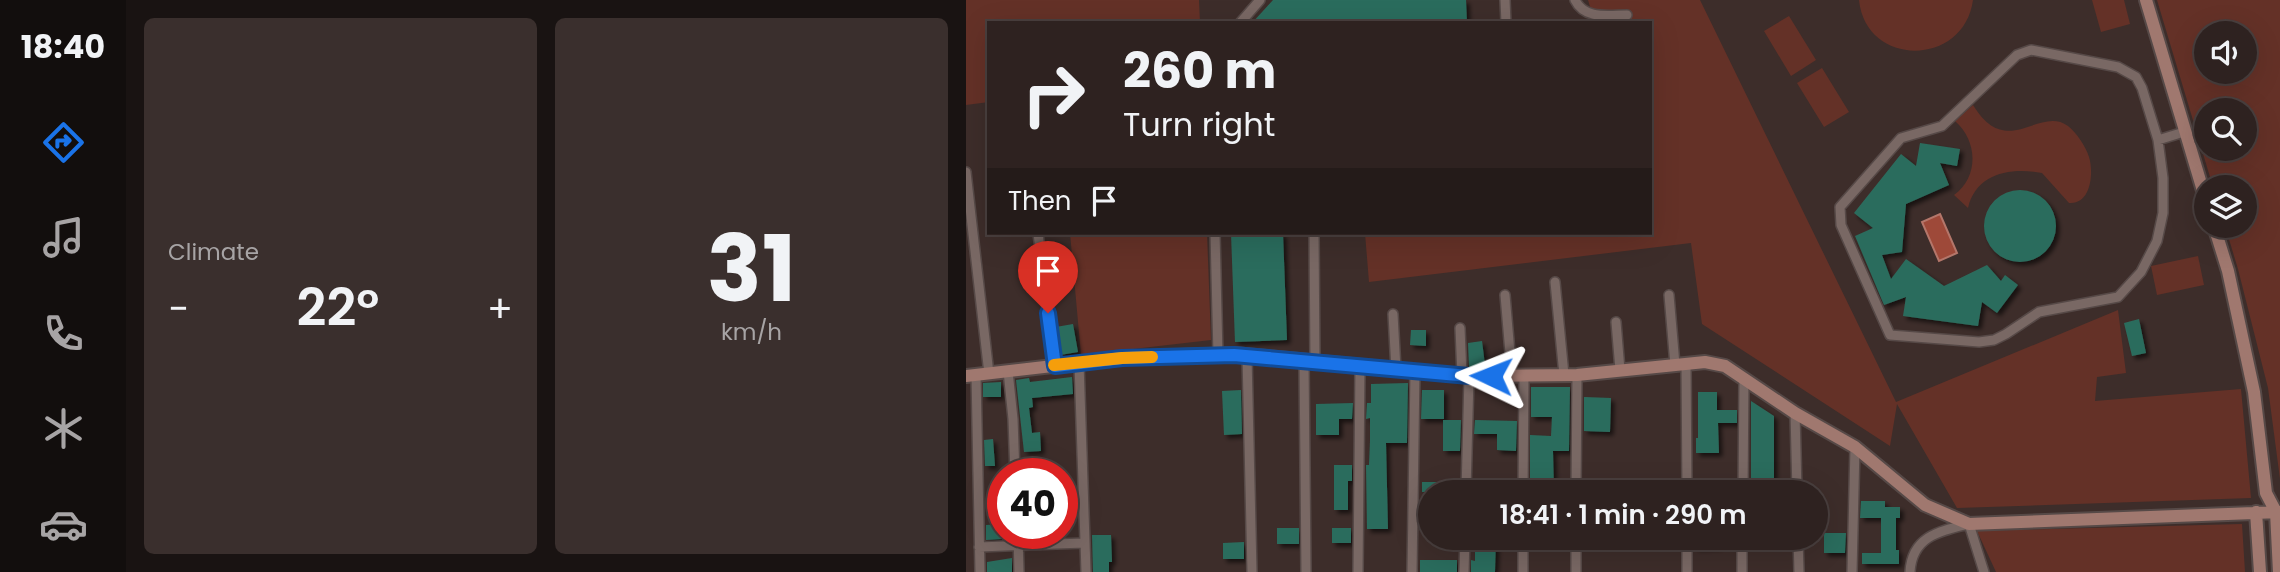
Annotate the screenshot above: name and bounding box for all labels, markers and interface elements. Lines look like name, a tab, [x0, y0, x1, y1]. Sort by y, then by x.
map controls	[2194, 21, 2257, 238]
button: sound	[2194, 21, 2257, 84]
text: 18:40	[21, 24, 105, 69]
text: 260 m	[1123, 37, 1276, 105]
icon: right	[1008, 49, 1099, 140]
button: search	[2194, 98, 2257, 161]
text: Turn right	[1123, 102, 1275, 147]
icon: directions	[39, 118, 88, 167]
button: layers	[2194, 175, 2257, 238]
icon: arrive	[1085, 182, 1123, 220]
text: Then	[1008, 183, 1071, 219]
text: 31	[707, 205, 796, 333]
icon: music	[39, 213, 88, 262]
text: Climate	[168, 236, 259, 268]
pin	[1018, 241, 1078, 313]
icon: arrive	[1029, 252, 1067, 290]
text: 22°	[297, 271, 379, 344]
text: −	[168, 282, 189, 335]
text: +	[487, 282, 513, 335]
icon: phone	[39, 309, 88, 358]
text: km/h	[721, 316, 782, 348]
position arrow	[1454, 339, 1528, 413]
icon: climate	[39, 404, 88, 453]
speed limit sign: 40	[987, 458, 1078, 549]
text: 18:41 · 1 min · 290 m	[1499, 497, 1747, 533]
icon: car	[39, 500, 88, 549]

